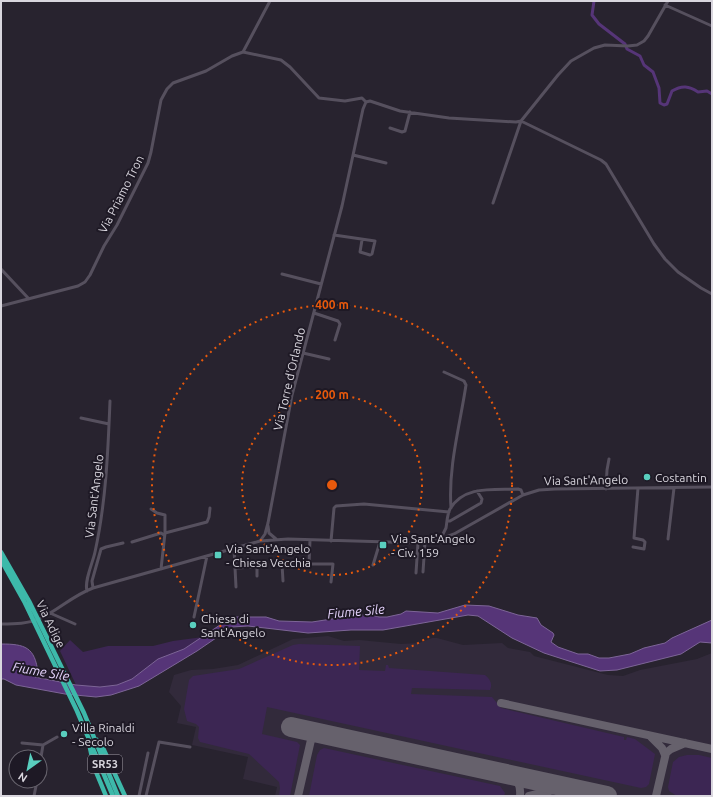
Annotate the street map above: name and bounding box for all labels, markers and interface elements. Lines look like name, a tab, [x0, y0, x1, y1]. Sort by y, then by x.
street label: Via Priamo Tron	[96, 153, 146, 235]
text: 400 m	[315, 298, 349, 311]
street label: Via Torre d'Orlando	[271, 326, 307, 432]
text: 200 m	[315, 388, 349, 401]
street label: Via Sant'Angelo	[82, 453, 106, 539]
place label: Costantin	[655, 471, 707, 484]
marker: Costantin	[642, 472, 652, 482]
street label: Via Sant'Angelo	[544, 473, 628, 487]
centre of rings	[325, 478, 339, 492]
place label: Via Sant'Angelo - Civ. 159	[391, 532, 475, 559]
marker: Via Sant'Angelo - Civ. 159	[378, 540, 388, 550]
place label: Via Sant'Angelo - Chiesa Vecchia	[226, 542, 311, 569]
marker: Via Sant'Angelo - Chiesa Vecchia	[213, 550, 223, 560]
street label: Via Adige	[34, 598, 68, 650]
water label: Fiume Sile	[327, 601, 386, 620]
place label: Chiesa di Sant'Angelo	[201, 612, 266, 639]
marker: Chiesa di Sant'Angelo	[188, 620, 198, 630]
water label: Fiume Sile	[12, 659, 71, 683]
place label: Villa Rinaldi - Secolo	[72, 721, 135, 748]
marker: Villa Rinaldi - Secolo	[59, 729, 69, 739]
north arrow	[8, 749, 48, 789]
road number: SR53	[88, 755, 122, 773]
text: N	[16, 770, 29, 785]

